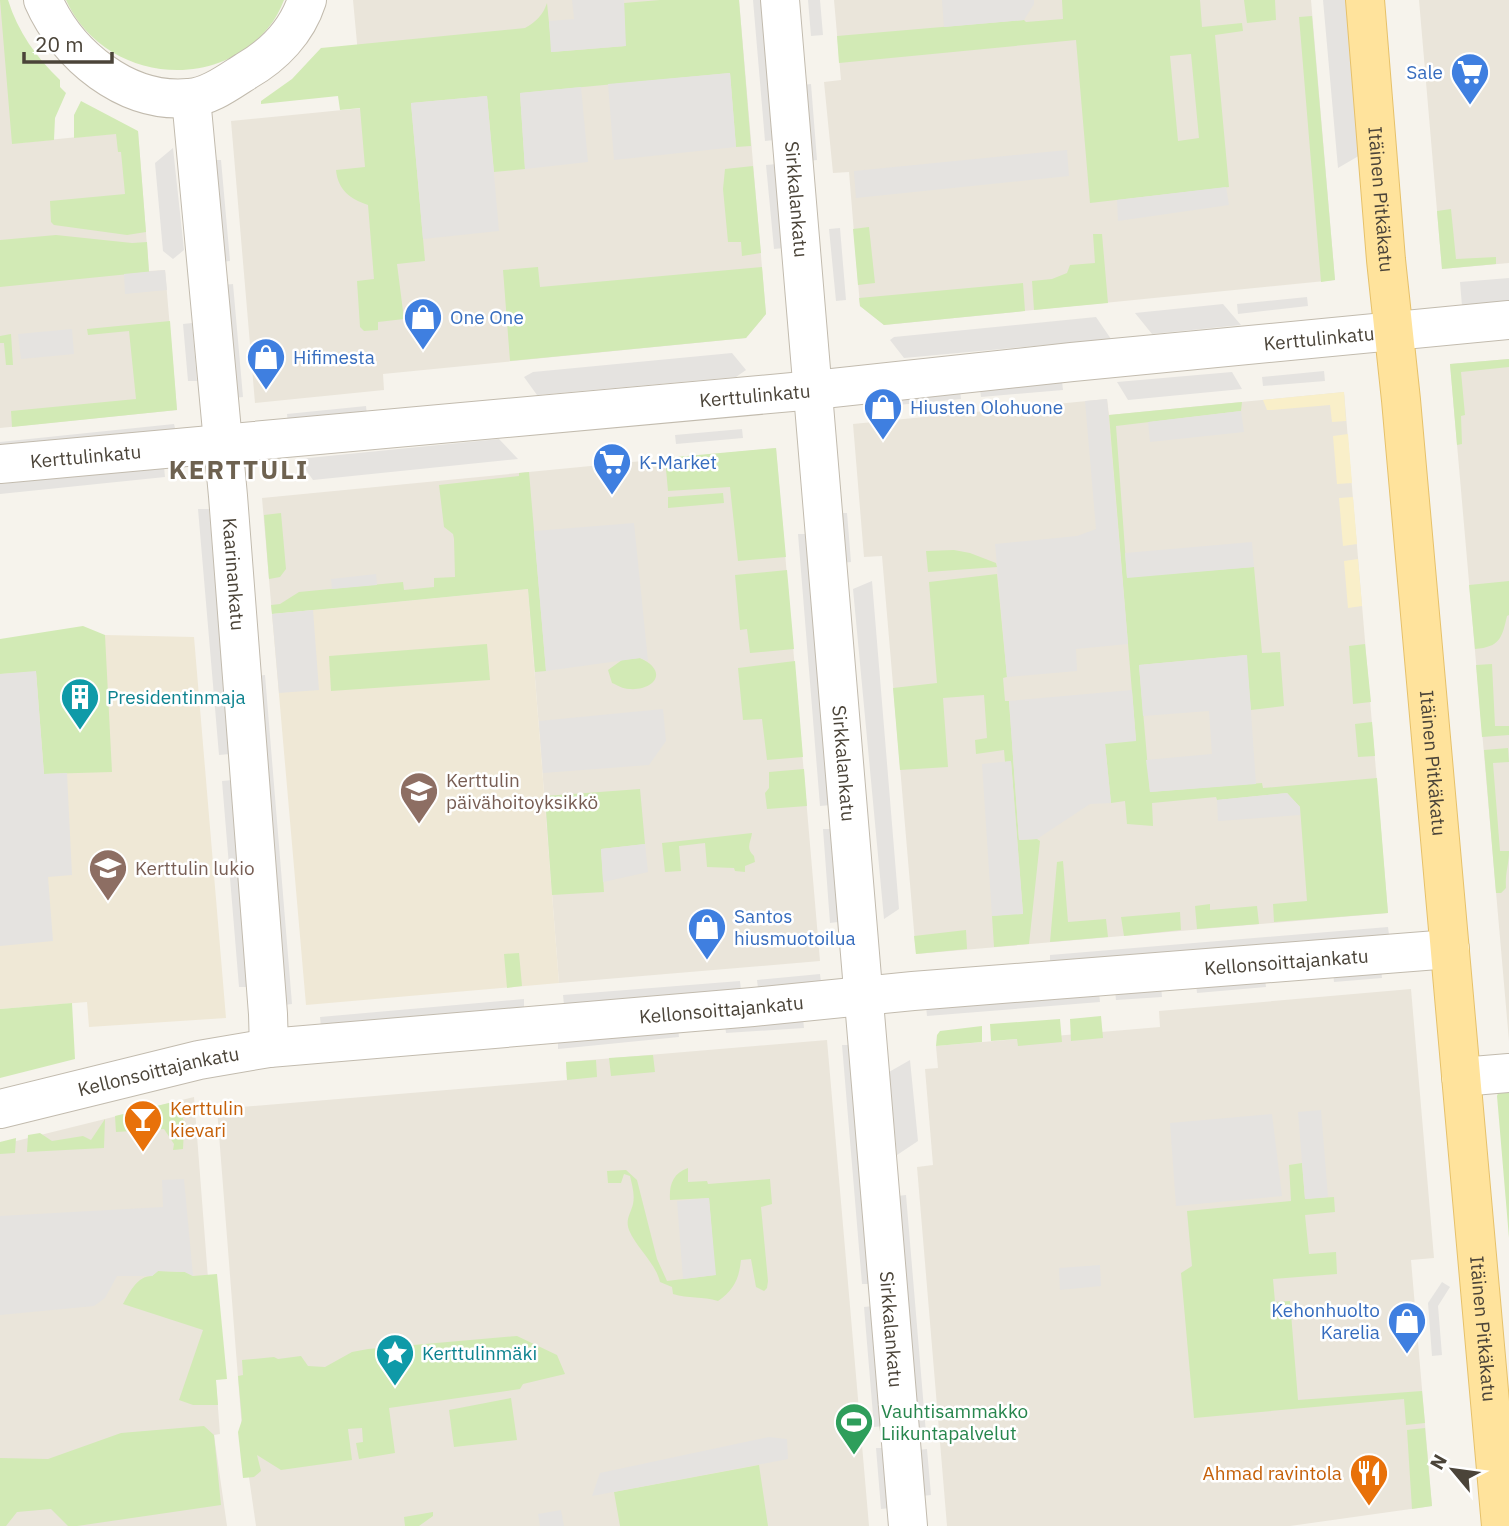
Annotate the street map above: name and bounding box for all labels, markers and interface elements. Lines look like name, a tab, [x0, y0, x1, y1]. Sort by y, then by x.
scale bar	[24, 21, 112, 65]
text: 20 m	[35, 30, 84, 58]
supermarket icon: Sale	[1449, 51, 1491, 106]
place label: Sale	[1406, 60, 1443, 84]
street label: Itäinen Pitkäkatu	[1363, 125, 1399, 274]
street label: Sirkkalankatu	[780, 140, 814, 258]
shop icon: One One	[402, 296, 444, 351]
place label: One One	[450, 305, 524, 329]
street label: Kerttulinkatu	[1262, 321, 1376, 356]
shop icon: Hifimesta	[245, 336, 287, 391]
place label: Hifimesta	[293, 345, 375, 369]
street label: Kerttulinkatu	[698, 378, 811, 412]
shop icon: Hiusten Olohuone	[862, 386, 904, 441]
place label: Hiusten Olohuone	[910, 395, 1063, 419]
street label: Kerttulinkatu	[29, 439, 142, 473]
supermarket icon: K-Market	[591, 441, 633, 496]
place label: K-Market	[639, 450, 717, 474]
district label: KERTTULI	[169, 452, 309, 486]
street label: Kaarinankatu	[218, 517, 250, 631]
building icon: Presidentinmaja	[59, 676, 101, 731]
place label: Presidentinmaja	[107, 685, 246, 709]
street label: Itäinen Pitkäkatu	[1415, 689, 1452, 837]
street label: Sirkkalankatu	[827, 704, 861, 822]
place label: Kerttulin päivähoitoyksikkö	[446, 768, 598, 814]
school or university icon: Kerttulin päivähoitoyksikkö	[398, 770, 440, 825]
school or university icon: Kerttulin lukio	[87, 847, 129, 902]
place label: Kerttulin lukio	[135, 856, 255, 880]
place label: Santos hiusmuotoilua	[734, 904, 856, 950]
shop icon: Santos hiusmuotoilua	[686, 906, 728, 961]
street label: Kellonsoittajankatu	[1203, 943, 1370, 980]
street label: Kellonsoittajankatu	[638, 990, 805, 1029]
street label: Kellonsoittajankatu	[75, 1041, 241, 1101]
place label: Kerttulin kievari	[170, 1096, 244, 1142]
bar icon: Kerttulin kievari	[122, 1098, 164, 1153]
street label: Itäinen Pitkäkatu	[1465, 1255, 1502, 1403]
street label: Sirkkalankatu	[875, 1270, 908, 1388]
place label: Kehonhuolto Karelia	[1271, 1298, 1380, 1344]
shop icon: Kehonhuolto Karelia	[1386, 1300, 1428, 1355]
place icon: Kerttulinmäki	[374, 1332, 416, 1387]
place label: Kerttulinmäki	[422, 1341, 537, 1365]
place label: Vauhtisammakko Liikuntapalvelut	[881, 1399, 1028, 1445]
sports icon: Vauhtisammakko Liikuntapalvelut	[833, 1401, 875, 1456]
north arrow	[1418, 1435, 1488, 1505]
text: N	[1424, 1450, 1452, 1474]
restaurant icon: Ahmad ravintola	[1348, 1452, 1390, 1507]
place label: Ahmad ravintola	[1202, 1461, 1342, 1485]

